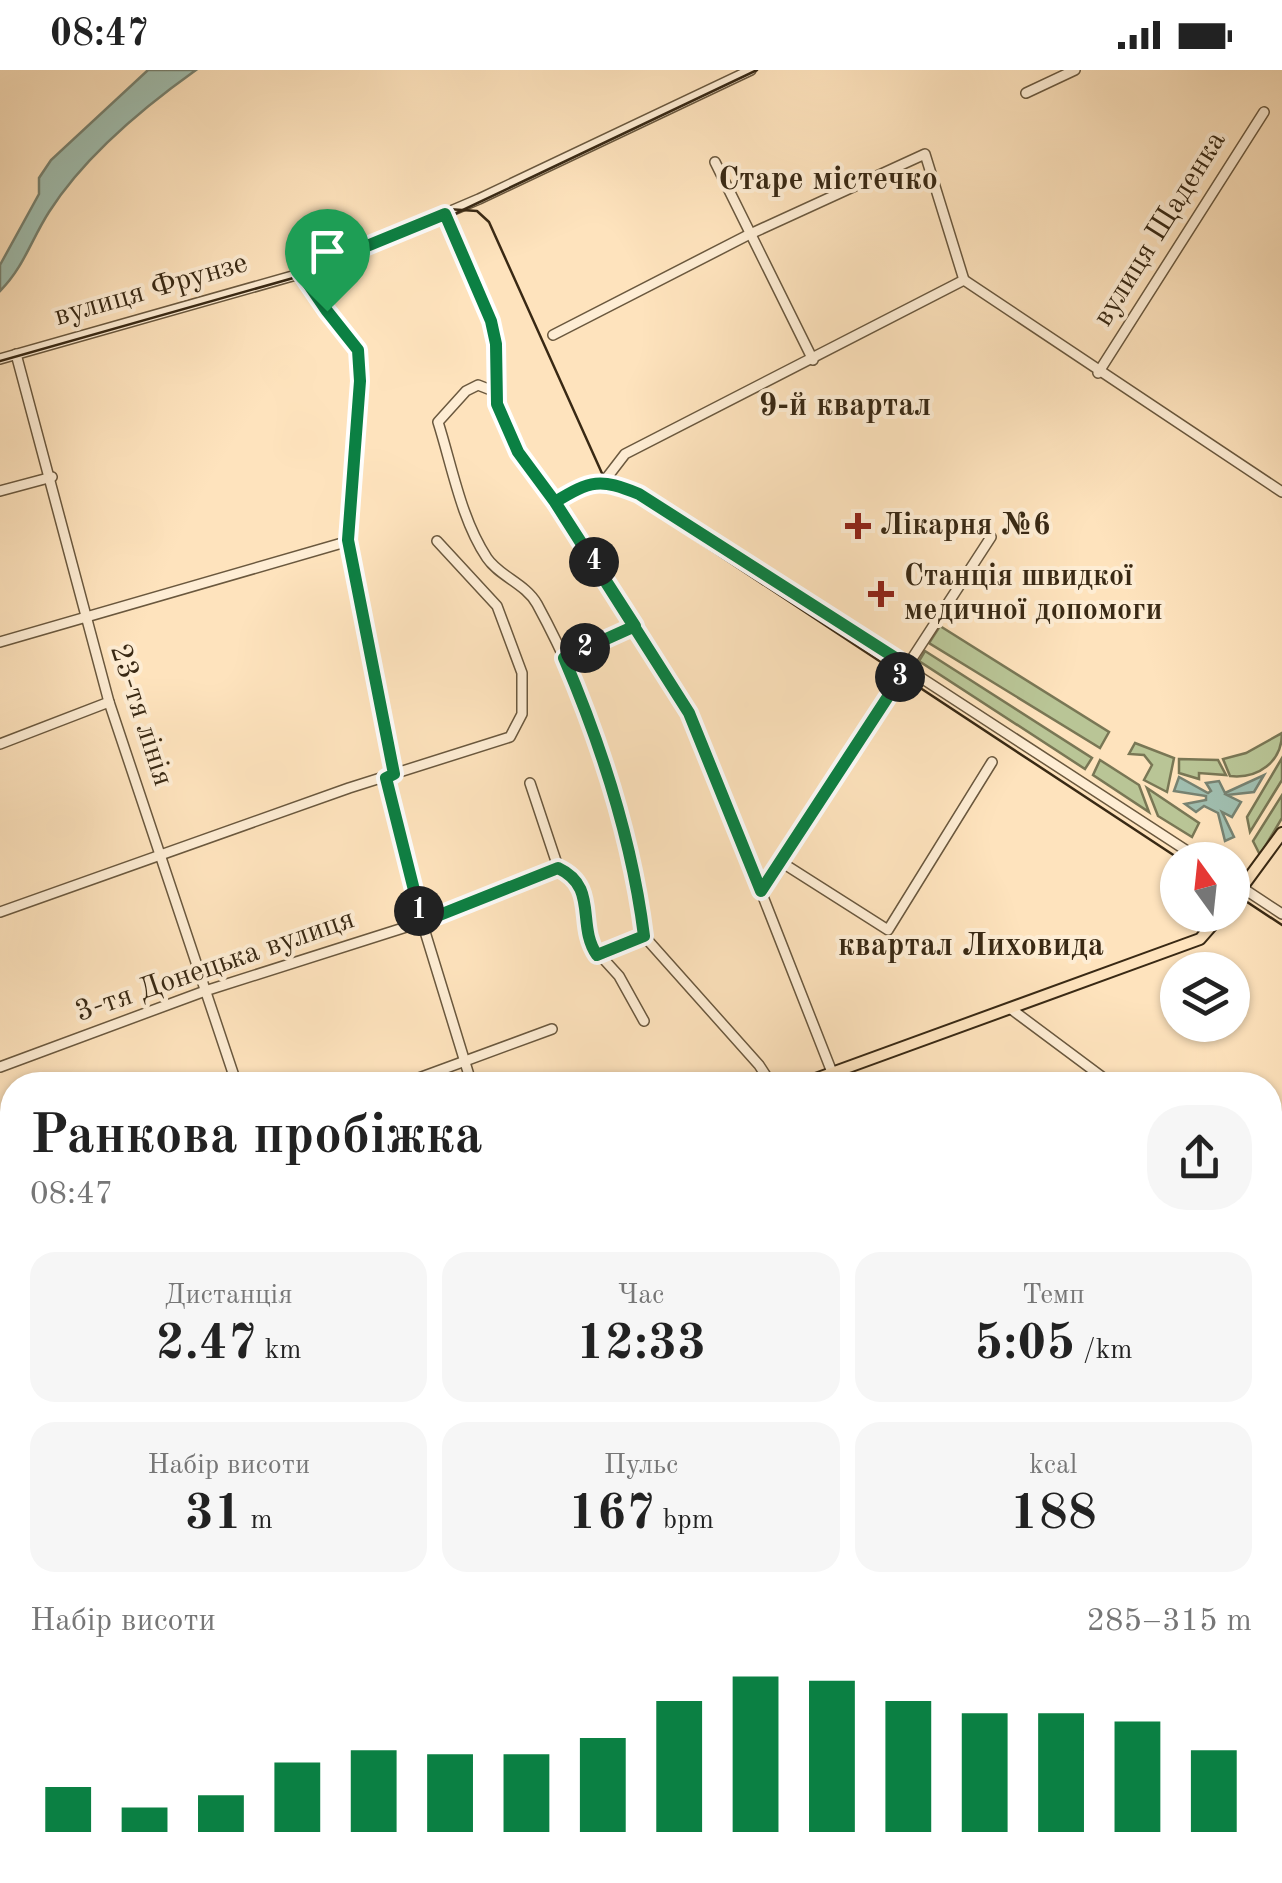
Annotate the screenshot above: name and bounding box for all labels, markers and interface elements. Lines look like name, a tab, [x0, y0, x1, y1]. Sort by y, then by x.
text: 08:47	[50, 16, 149, 54]
street label: вулиця Щаденка	[1088, 126, 1232, 332]
district label: Старе містечко	[718, 165, 938, 197]
pin	[285, 209, 370, 312]
icon: arrive	[300, 224, 355, 279]
street label: вулиця Фрунзе	[51, 248, 251, 332]
district label: 9-й квартал	[759, 391, 931, 423]
place label: Лікарня №6	[880, 511, 1050, 541]
marker: Лікарня №6	[845, 513, 871, 539]
pin: 4	[569, 537, 619, 587]
text: 4	[586, 548, 602, 576]
place label: Станція швидкої медичної допомоги	[904, 562, 1163, 626]
marker: Станція швидкої медичної допомоги	[868, 581, 894, 607]
pin: 2	[560, 623, 610, 673]
text: 2	[577, 634, 593, 662]
street label: 23-тя лінія	[104, 640, 178, 790]
pin: 3	[875, 652, 925, 702]
text: 3	[892, 663, 908, 691]
north arrow	[1160, 842, 1250, 932]
map controls	[1160, 842, 1250, 1042]
pin: 1	[394, 886, 444, 936]
text: 1	[411, 897, 427, 925]
street label: 3-тя Донецька вулиця	[72, 904, 358, 1028]
district label: квартал Лиховида	[838, 931, 1104, 963]
button: layers	[1160, 952, 1250, 1042]
button: share	[1147, 1105, 1252, 1210]
text: Ранкова пробіжка	[30, 1110, 483, 1165]
text: 08:47	[30, 1179, 113, 1211]
text: Дистанція	[165, 1282, 293, 1310]
text: Час	[618, 1282, 664, 1310]
text: Темп	[1022, 1282, 1085, 1310]
text: 2.47	[156, 1320, 257, 1370]
text: 12:33	[576, 1320, 706, 1370]
text: 5:05	[974, 1320, 1075, 1370]
text: km	[257, 1337, 301, 1365]
text: /km	[1075, 1337, 1132, 1365]
text: Набір висоти	[147, 1452, 310, 1480]
text: Пульс	[604, 1452, 678, 1480]
text: kcal	[1029, 1452, 1077, 1480]
text: 31	[185, 1490, 243, 1540]
text: 167	[568, 1490, 655, 1540]
text: 188	[1010, 1490, 1097, 1540]
text: m	[243, 1507, 273, 1535]
text: bpm	[655, 1507, 714, 1535]
text: Набір висоти	[30, 1606, 216, 1638]
text: 285–315 m	[1086, 1606, 1252, 1638]

